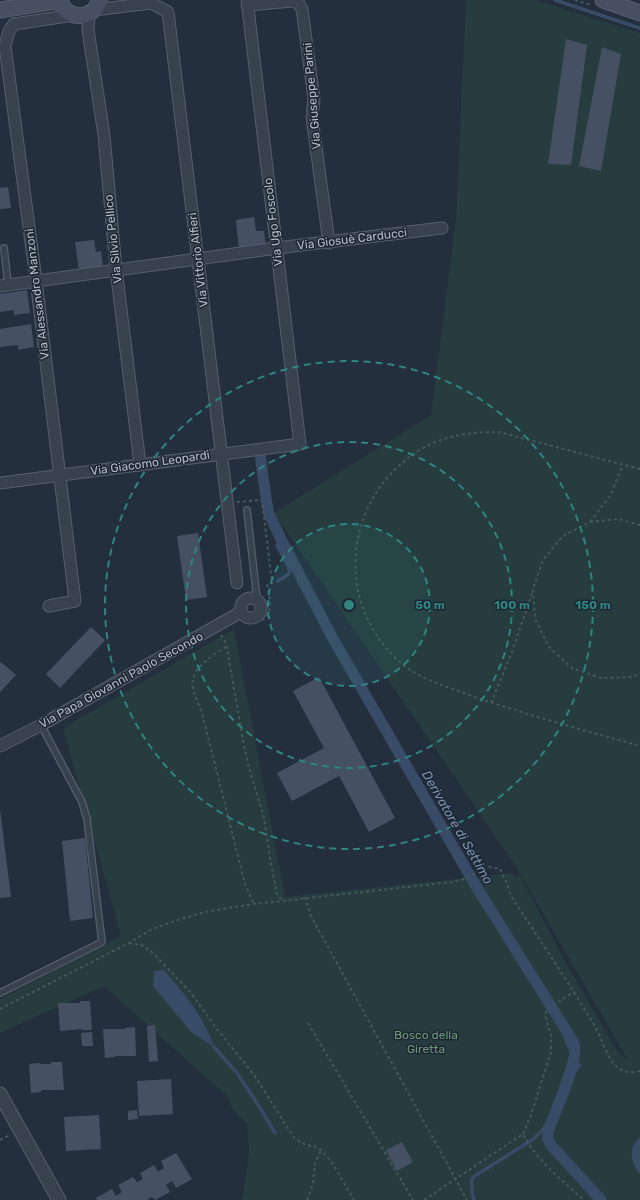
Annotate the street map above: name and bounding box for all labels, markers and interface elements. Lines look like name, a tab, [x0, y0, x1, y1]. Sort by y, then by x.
street label: Via Giuseppe Parini	[300, 42, 324, 150]
street label: Via Ugo Foscolo	[261, 177, 285, 267]
street label: Via Silvio Pellico	[101, 194, 125, 284]
street label: Via Vittorio Alfieri	[185, 212, 211, 308]
street label: Via Giosuè Carducci	[296, 225, 408, 253]
street label: Via Alessandro Manzoni	[22, 228, 52, 360]
street label: Via Giacomo Leopardi	[89, 448, 211, 478]
centre of rings	[342, 598, 356, 612]
text: 50 m	[415, 598, 445, 612]
text: 100 m	[494, 598, 530, 612]
text: 150 m	[575, 598, 611, 612]
street label: Via Papa Giovanni Paolo Secondo	[37, 629, 205, 731]
water label: Derivatore di Settimo	[419, 768, 496, 887]
park label: Bosco della Giretta	[394, 1028, 458, 1056]

